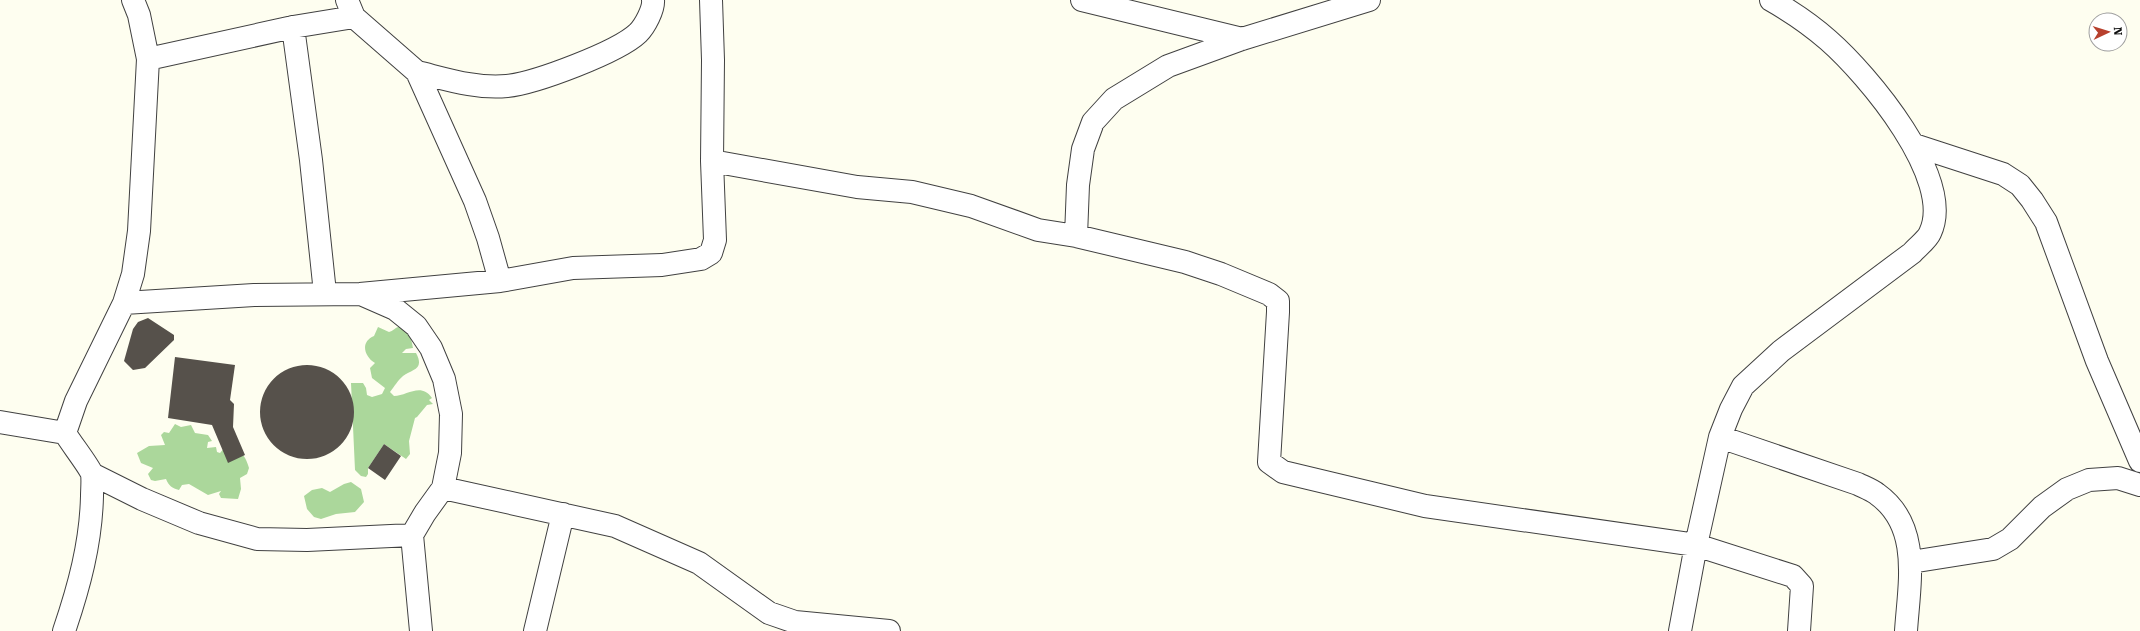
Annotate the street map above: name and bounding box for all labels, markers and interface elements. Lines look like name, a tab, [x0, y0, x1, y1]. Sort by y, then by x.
north arrow	[2088, 12, 2128, 52]
text: N	[2111, 27, 2124, 37]

